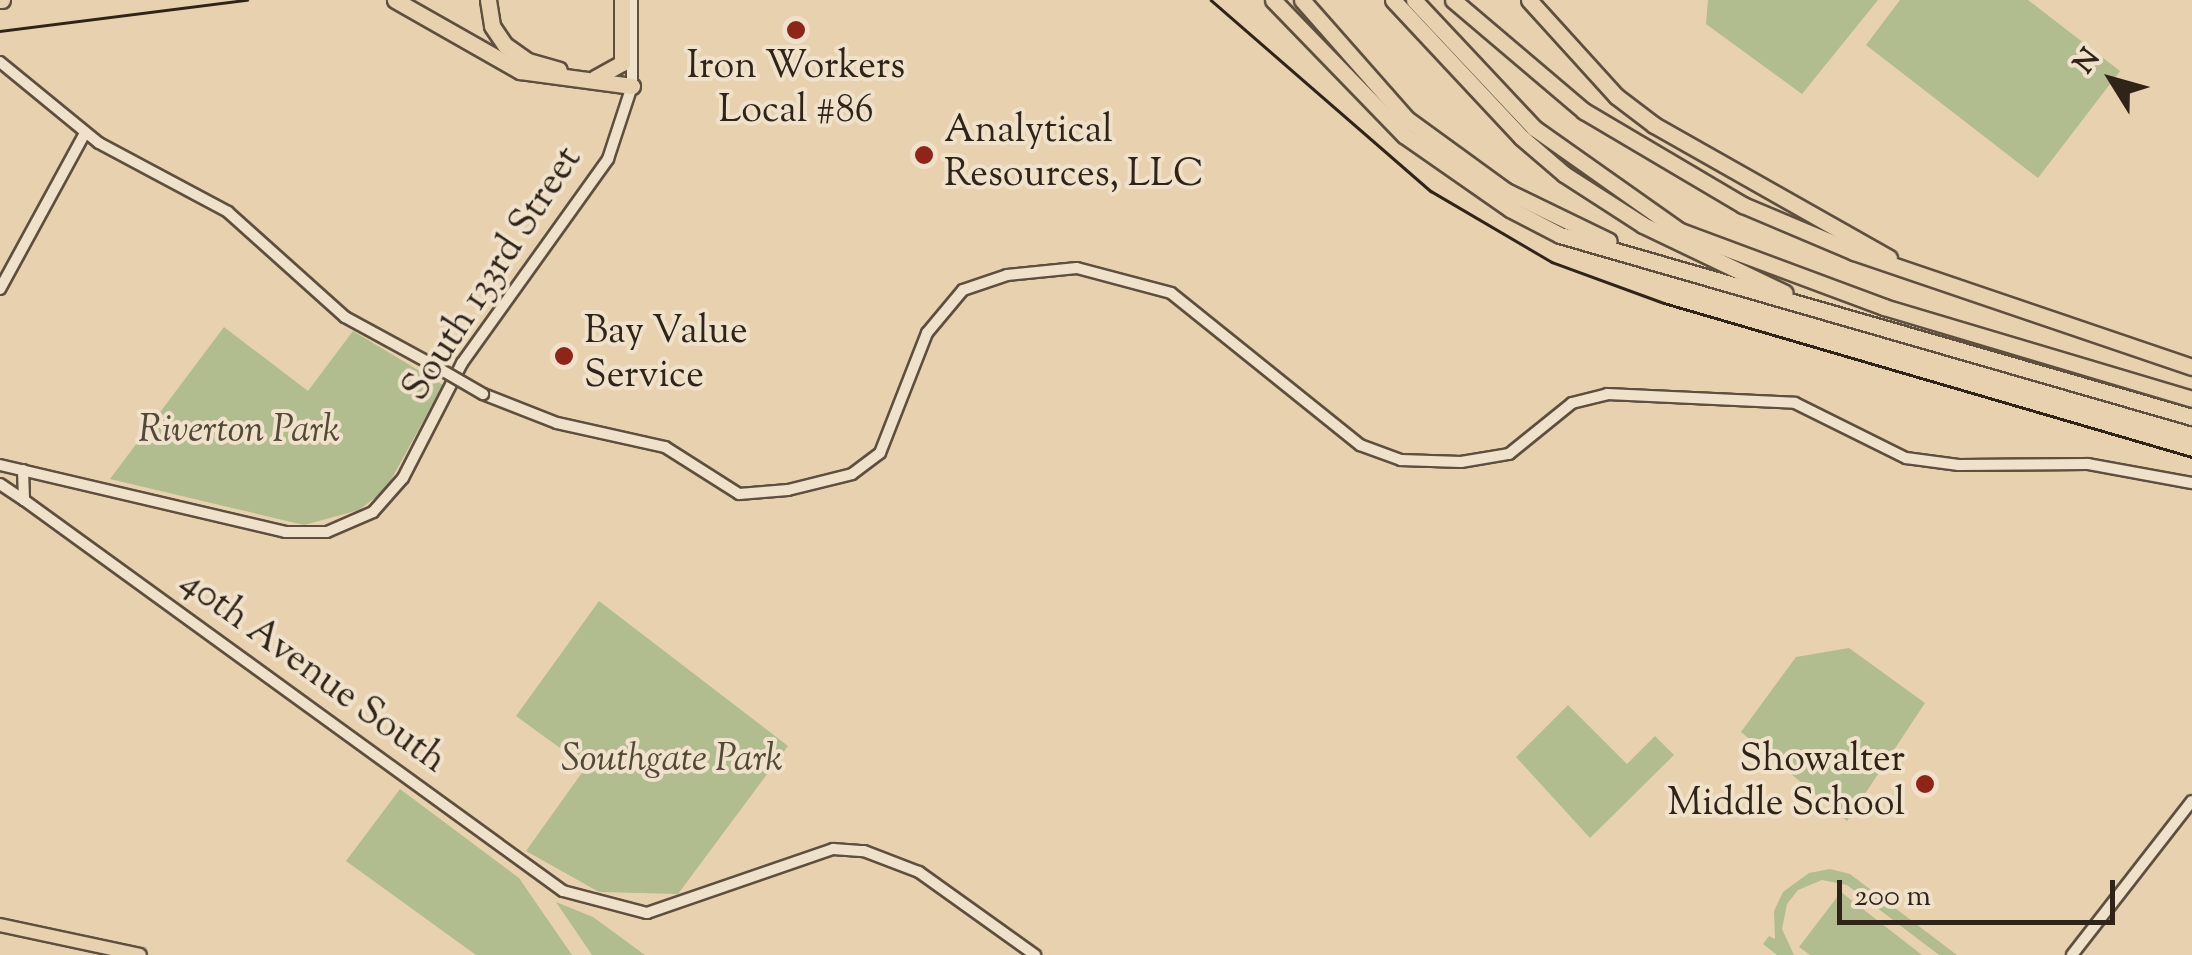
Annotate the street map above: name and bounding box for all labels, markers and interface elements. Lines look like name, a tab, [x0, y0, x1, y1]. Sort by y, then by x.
marker: Iron Workers Local #86	[785, 19, 807, 41]
north arrow	[2062, 30, 2162, 130]
text: N	[2065, 41, 2111, 83]
place label: Iron Workers Local #86	[687, 46, 905, 136]
place label: Analytical Resources, LLC	[944, 110, 1204, 200]
street label: South 133rd Street	[395, 139, 593, 411]
marker: Analytical Resources, LLC	[913, 144, 935, 166]
place label: Bay Value Service	[584, 311, 748, 400]
marker: Bay Value Service	[553, 345, 575, 367]
park label: Riverton Park	[138, 410, 340, 456]
street label: 40th Avenue South	[170, 561, 454, 785]
park label: Southgate Park	[561, 739, 783, 785]
place label: Showalter Middle School	[1667, 739, 1905, 828]
marker: Showalter Middle School	[1914, 773, 1936, 795]
scale bar	[1842, 860, 2120, 922]
text: 200 m	[1854, 876, 1931, 919]

